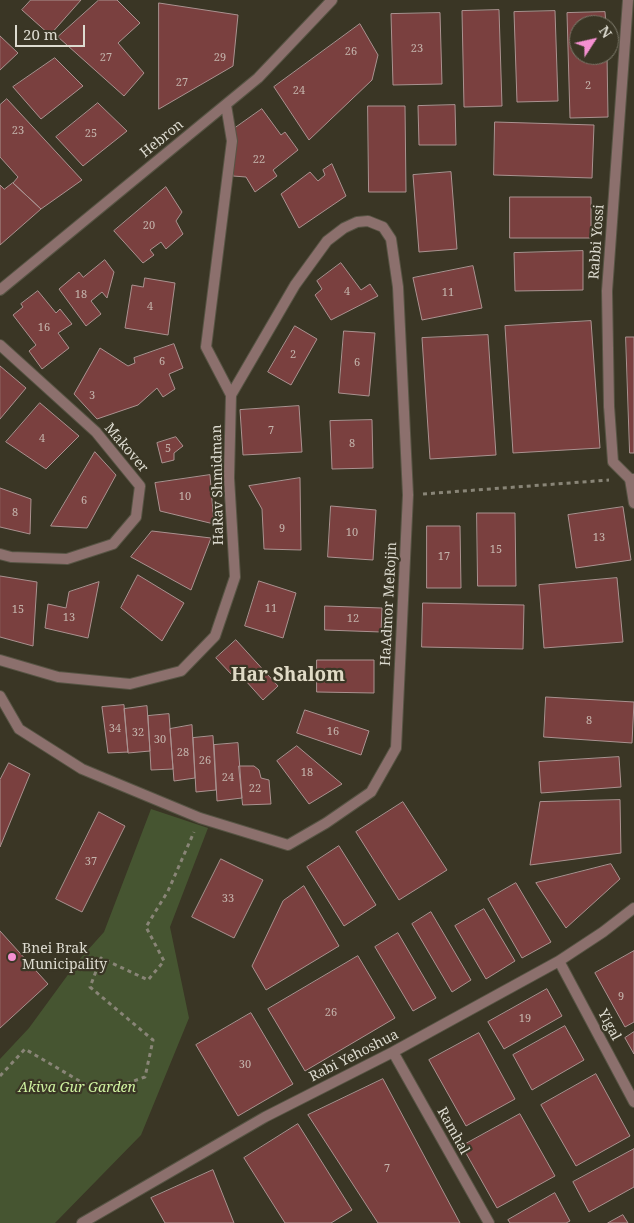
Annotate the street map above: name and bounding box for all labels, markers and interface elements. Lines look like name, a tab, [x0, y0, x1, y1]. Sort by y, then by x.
scale bar	[18, 15, 88, 47]
north arrow	[569, 15, 619, 65]
text: N	[595, 22, 617, 42]
text: 20 m	[23, 24, 58, 44]
house number: 23	[411, 42, 423, 56]
house number: 26	[345, 45, 357, 59]
house number: 27	[100, 51, 112, 65]
house number: 29	[214, 51, 226, 65]
house number: 27	[176, 76, 188, 90]
house number: 2	[585, 79, 591, 93]
house number: 24	[293, 84, 305, 98]
street label: Hebron	[137, 116, 187, 162]
house number: 23	[12, 124, 24, 138]
house number: 25	[85, 127, 97, 141]
house number: 22	[253, 153, 265, 167]
street label: Rabbi Yossi	[586, 204, 608, 280]
house number: 20	[143, 219, 155, 233]
house number: 4	[344, 285, 350, 299]
house number: 11	[442, 286, 454, 300]
house number: 18	[75, 288, 87, 302]
house number: 4	[147, 300, 153, 314]
house number: 16	[38, 321, 50, 335]
house number: 2	[290, 348, 296, 362]
house number: 6	[159, 355, 165, 369]
house number: 6	[354, 356, 360, 370]
house number: 3	[89, 389, 95, 403]
street label: Makover	[101, 420, 151, 476]
street label: HaRav Shmidman	[209, 424, 227, 546]
house number: 7	[268, 424, 274, 438]
house number: 4	[39, 432, 45, 446]
house number: 8	[349, 437, 355, 451]
house number: 5	[165, 442, 171, 456]
house number: 10	[179, 490, 191, 504]
house number: 6	[81, 494, 87, 508]
house number: 8	[12, 506, 18, 520]
house number: 9	[279, 522, 285, 536]
house number: 10	[346, 526, 358, 540]
house number: 13	[593, 531, 605, 545]
street label: HaAdmor MeRojin	[377, 541, 401, 667]
house number: 15	[490, 543, 502, 557]
house number: 17	[438, 550, 450, 564]
house number: 11	[265, 602, 277, 616]
house number: 15	[12, 603, 24, 617]
house number: 13	[63, 611, 75, 625]
house number: 12	[347, 612, 359, 626]
district label: Har Shalom	[231, 665, 345, 687]
house number: 8	[586, 714, 592, 728]
house number: 34	[109, 722, 121, 736]
house number: 16	[327, 725, 339, 739]
house number: 32	[132, 726, 144, 740]
house number: 30	[154, 733, 166, 747]
house number: 28	[177, 746, 189, 760]
house number: 26	[199, 754, 211, 768]
house number: 18	[301, 766, 313, 780]
house number: 24	[222, 771, 234, 785]
house number: 22	[249, 782, 261, 796]
house number: 37	[85, 855, 97, 869]
house number: 33	[222, 892, 234, 906]
place label: Bnei Brak Municipality	[22, 941, 107, 974]
marker: Bnei Brak Municipality	[6, 951, 18, 963]
house number: 9	[618, 990, 624, 1004]
house number: 26	[325, 1006, 337, 1020]
street label: Yigal	[594, 1006, 624, 1044]
house number: 19	[519, 1012, 531, 1026]
street label: Rabi Yehoshua	[307, 1026, 401, 1086]
house number: 30	[239, 1058, 251, 1072]
park label: Akiva Gur Garden	[18, 1080, 136, 1096]
street label: Ramhal	[433, 1104, 473, 1158]
house number: 7	[384, 1162, 390, 1176]

